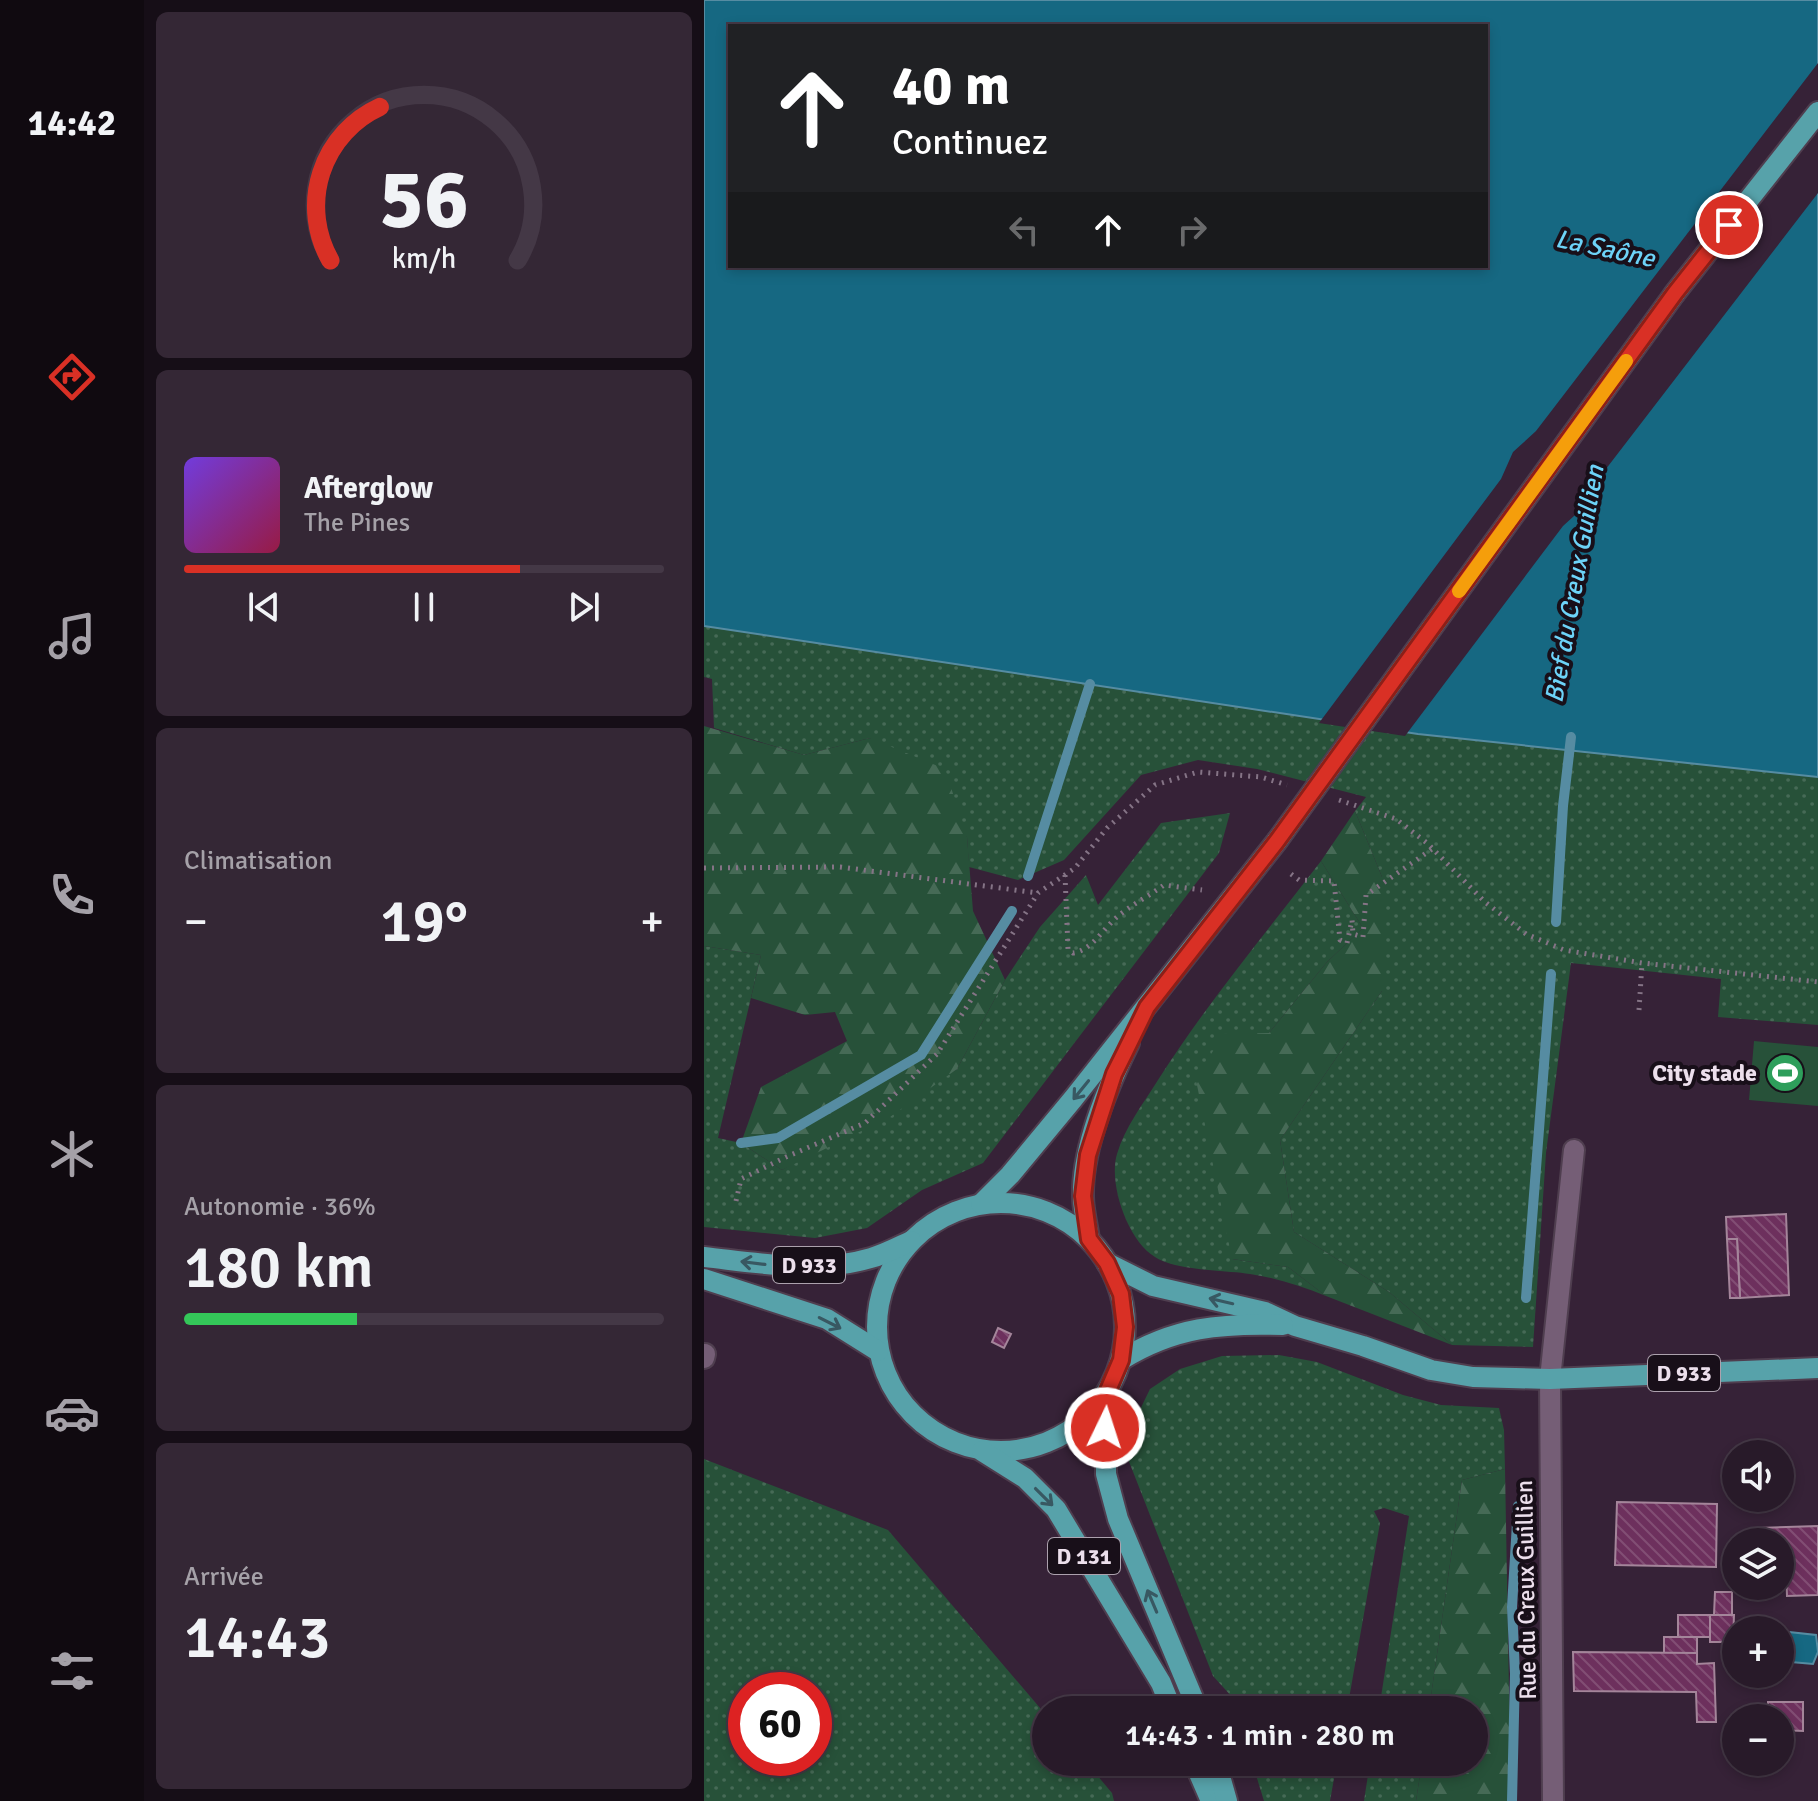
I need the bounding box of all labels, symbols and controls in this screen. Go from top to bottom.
text: 40 m [892,51,1010,120]
icon: ahead [760,56,864,160]
text: 14:42 [28,101,116,146]
text: Continuez [892,120,1048,165]
text: 56 [379,148,469,250]
pin [1695,191,1763,259]
icon: arrive [1707,203,1751,247]
icon: left [1002,208,1046,252]
icon: ahead [1086,208,1130,252]
icon: right [1170,208,1214,252]
water label: La Saône [1553,223,1659,276]
text: km/h [392,241,456,276]
icon: directions [44,349,100,405]
water label: Bief du Creux Guillien [1538,462,1612,705]
text: Afterglow [304,470,433,507]
text: The Pines [304,507,410,539]
icon: previous [242,585,286,629]
icon: pause [402,585,446,629]
icon: next [562,585,606,629]
icon: music [44,608,100,664]
text: Climatisation [184,845,333,877]
icon: phone [44,867,100,923]
text: 19° [380,885,468,959]
text: − [184,895,208,949]
text: + [640,895,664,949]
sports icon: City stade [1764,1052,1806,1094]
place label: City stade [1652,1058,1757,1088]
one-way arrow [1072,1079,1090,1100]
icon: climate [44,1126,100,1182]
text: Autonomie · 36% [184,1191,376,1223]
text: 180 km [184,1231,373,1305]
road number: D 933 [773,1247,845,1283]
one-way arrow [740,1255,767,1270]
one-way arrow [1209,1293,1235,1308]
one-way arrow [818,1316,842,1331]
road number: D 933 [1648,1355,1720,1391]
icon: car [44,1385,100,1441]
position arrow [1063,1386,1147,1470]
map controls [1722,1440,1794,1776]
button: sound [1722,1440,1794,1512]
street label: Rue du Creux Guillien [1509,1480,1543,1700]
one-way arrow [1034,1487,1053,1506]
button: layers [1722,1528,1794,1600]
road number: D 131 [1048,1538,1120,1574]
text: Arrivée [184,1561,264,1593]
one-way arrow [1143,1590,1158,1614]
text: 14:43 [184,1601,331,1675]
button: + [1722,1616,1794,1688]
icon: filters [44,1643,100,1699]
speed limit sign: 60 [728,1672,832,1776]
button: − [1722,1704,1794,1776]
text: 14:43 · 1 min · 280 m [1125,1717,1395,1754]

